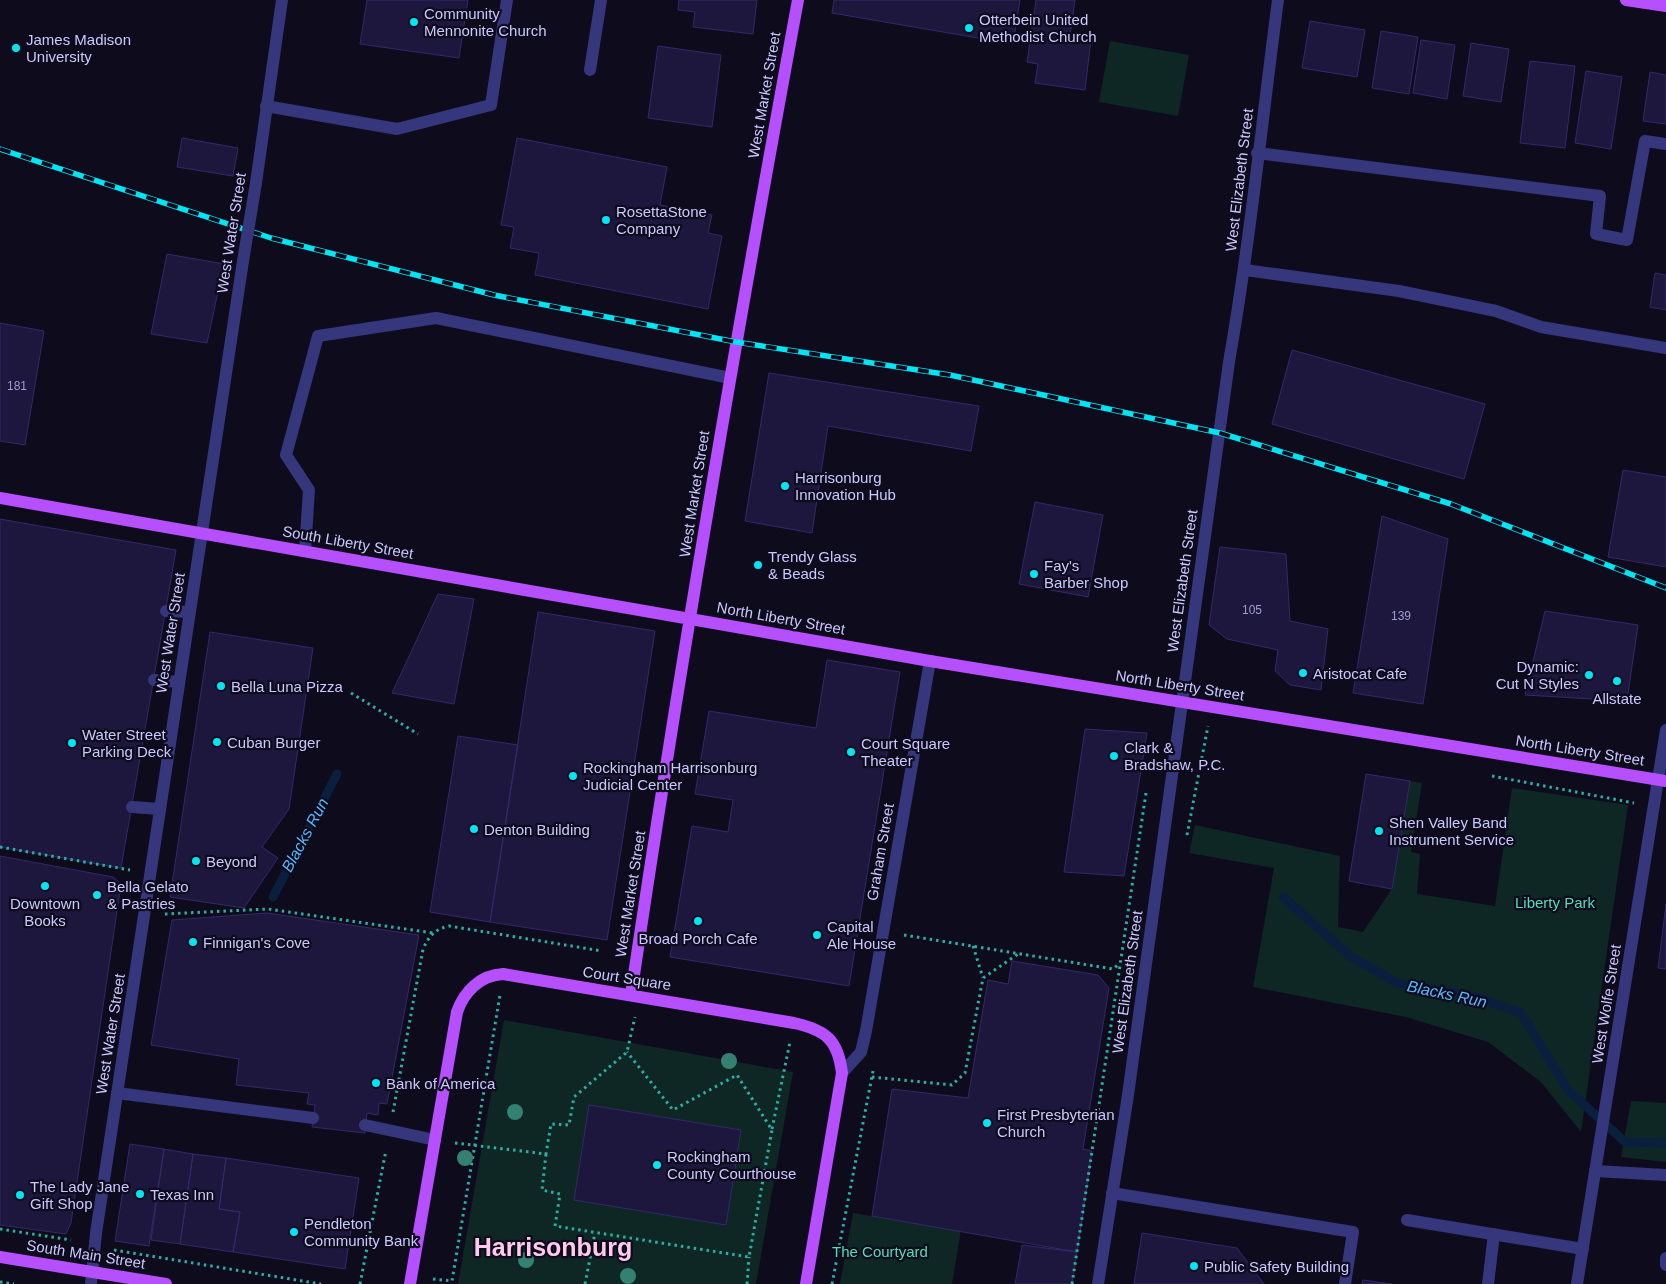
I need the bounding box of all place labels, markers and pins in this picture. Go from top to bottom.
place label: Community Mennonite Church [424,5,547,39]
place label: Otterbein United Methodist Church [979,11,1097,45]
marker: Community Mennonite Church [408,16,420,28]
marker: Otterbein United Methodist Church [963,22,975,34]
place label: James Madison University [26,31,131,65]
marker: James Madison University [10,42,22,54]
place label: RosettaStone Company [616,203,707,237]
marker: RosettaStone Company [600,214,612,226]
place label: Harrisonburg Innovation Hub [795,469,896,503]
marker: Harrisonburg Innovation Hub [779,480,791,492]
place label: Trendy Glass & Beads [768,548,857,582]
place label: Fay's Barber Shop [1044,557,1128,591]
marker: Trendy Glass & Beads [752,559,764,571]
marker: Fay's Barber Shop [1028,568,1040,580]
place label: Dynamic: Cut N Styles [1496,658,1579,692]
place label: Aristocat Cafe [1313,665,1407,682]
marker: Aristocat Cafe [1297,667,1309,679]
marker: Dynamic: Cut N Styles [1583,669,1595,681]
marker: Allstate [1611,675,1623,687]
place label: Bella Luna Pizza [231,678,343,695]
marker: Bella Luna Pizza [215,680,227,692]
place label: Allstate [1592,690,1642,707]
place label: Water Street Parking Deck [82,726,172,760]
place label: Cuban Burger [227,734,320,751]
place label: Court Square Theater [861,735,950,769]
marker: Cuban Burger [211,736,223,748]
marker: Water Street Parking Deck [66,737,78,749]
place label: Clark & Bradshaw, P.C. [1124,739,1225,773]
marker: Court Square Theater [845,746,857,758]
marker: Clark & Bradshaw, P.C. [1108,750,1120,762]
place label: Rockingham Harrisonburg Judicial Center [583,759,757,793]
marker: Rockingham Harrisonburg Judicial Center [567,770,579,782]
place label: Shen Valley Band Instrument Service [1389,814,1514,848]
place label: Denton Building [484,821,590,838]
marker: Denton Building [468,823,480,835]
marker: Shen Valley Band Instrument Service [1373,825,1385,837]
place label: Beyond [206,853,257,870]
marker: Beyond [190,855,202,867]
place label: Bella Gelato & Pastries [107,878,189,912]
marker: Downtown Books [39,880,51,892]
marker: Bella Gelato & Pastries [91,889,103,901]
place label: Downtown Books [10,895,80,929]
marker: Broad Porch Cafe [692,915,704,927]
place label: Capital Ale House [827,918,896,952]
marker: Capital Ale House [811,929,823,941]
place label: Broad Porch Cafe [638,930,758,947]
place label: Finnigan's Cove [203,934,310,951]
marker: Finnigan's Cove [187,936,199,948]
place label: Bank of America [386,1075,496,1092]
marker: Bank of America [370,1077,382,1089]
place label: First Presbyterian Church [997,1106,1115,1140]
marker: First Presbyterian Church [981,1117,993,1129]
place label: Rockingham County Courthouse [667,1148,796,1182]
marker: Rockingham County Courthouse [651,1159,663,1171]
place label: The Lady Jane Gift Shop [30,1178,129,1212]
place label: Texas Inn [150,1186,214,1203]
marker: Texas Inn [134,1188,146,1200]
marker: The Lady Jane Gift Shop [14,1189,26,1201]
place label: Pendleton Community Bank [304,1215,419,1249]
marker: Pendleton Community Bank [288,1226,300,1238]
place label: Public Safety Building [1204,1258,1349,1275]
marker: Public Safety Building [1188,1260,1200,1272]

